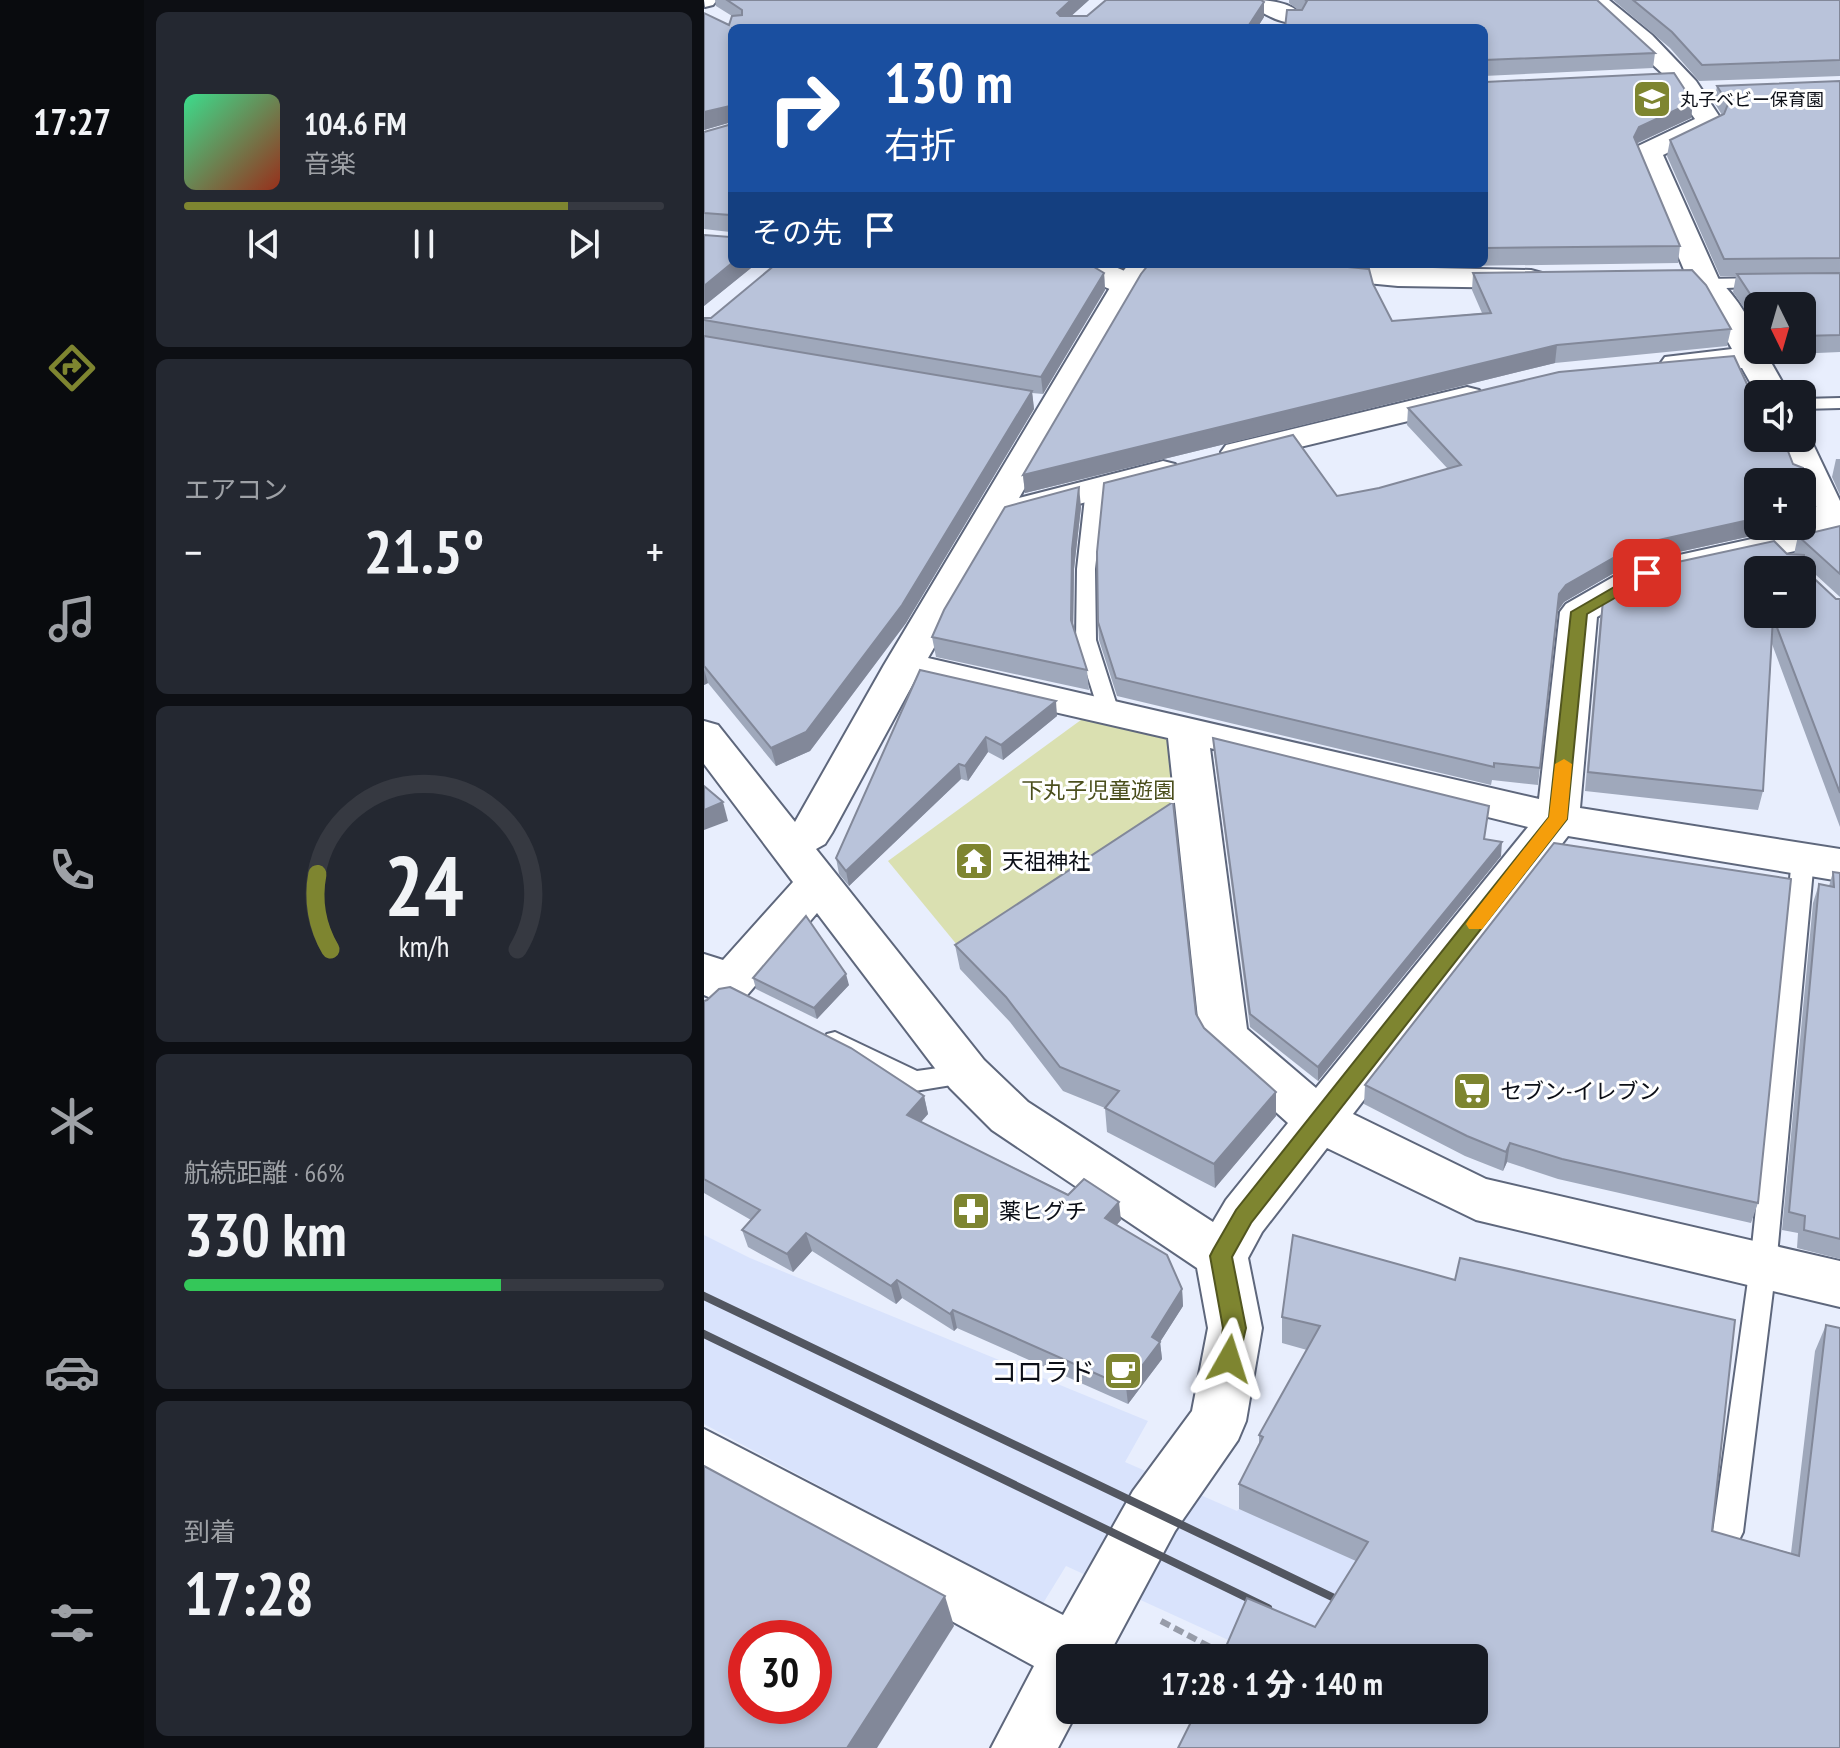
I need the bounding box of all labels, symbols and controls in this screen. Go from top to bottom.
text: 130 m [884,46,1013,118]
icon: right [752,56,856,160]
school or university icon: 丸子ベビー保育園 [1631,78,1673,120]
place label: 丸子ベビー保育園 [1680,88,1824,111]
text: 17:27 [33,98,111,145]
text: 104.6 FM [304,104,406,143]
text: 右折 [884,121,956,168]
text: 音楽 [304,147,356,180]
icon: arrive [858,208,902,252]
text: その先 [752,212,842,251]
icon: previous [242,222,286,266]
icon: pause [402,222,446,266]
icon: next [562,222,606,266]
north arrow [1744,292,1816,364]
map controls [1744,292,1816,628]
icon: directions [44,340,100,396]
button: sound [1744,380,1816,452]
button: + [1744,468,1816,540]
text: エアコン [184,473,288,506]
text: 21.5° [364,512,484,590]
text: − [184,523,202,580]
text: + [646,523,664,580]
pin [1613,539,1681,607]
icon: arrive [1625,551,1669,595]
button: − [1744,556,1816,628]
icon: music [44,591,100,647]
park label: 下丸子児童遊園 [1021,776,1175,804]
text: 24 [384,831,464,939]
temple icon: 天祖神社 [953,840,995,882]
icon: phone [44,842,100,898]
place label: 天祖神社 [1002,847,1090,875]
text: km/h [399,928,449,965]
supermarket icon: セブン-イレブン [1451,1070,1493,1112]
place label: セブン-イレブン [1500,1077,1660,1105]
icon: climate [44,1093,100,1149]
text: 航続距離 · 66% [184,1156,345,1189]
pharmacy icon: 薬ヒグチ [950,1190,992,1232]
text: 330 km [184,1195,347,1273]
place label: 薬ヒグチ [999,1197,1087,1225]
position arrow [1187,1317,1271,1401]
icon: car [44,1344,100,1400]
cafe icon: コロラド [1102,1350,1144,1392]
place label: コロラド [991,1355,1095,1388]
text: 到着 [184,1515,236,1548]
text: 17:28 [184,1554,314,1632]
icon: filters [44,1595,100,1651]
speed limit sign: 30 [728,1620,832,1724]
text: 17:28 · 1 分 · 140 m [1161,1664,1383,1703]

